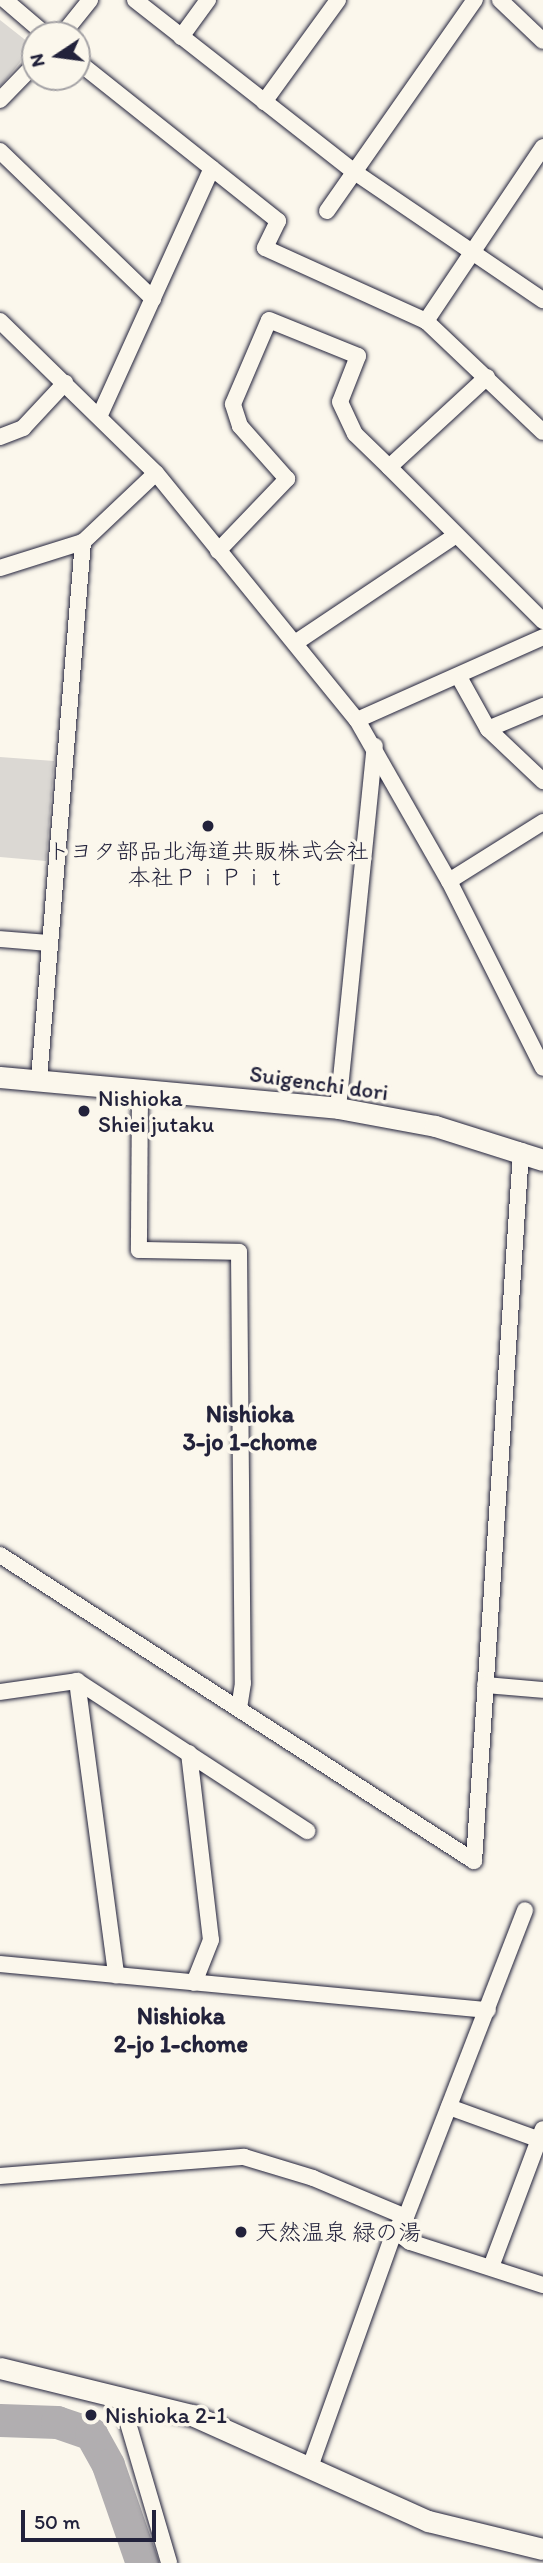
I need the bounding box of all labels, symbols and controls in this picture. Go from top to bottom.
north arrow [21,21,91,91]
text: N [24,52,50,69]
marker: トヨタ部品北海道共販株式会社 本社ＰｉＰｉｔ [200,818,216,834]
place label: トヨタ部品北海道共販株式会社 本社ＰｉＰｉｔ [47,837,369,891]
street label: Suigenchi dori [248,1060,390,1106]
place label: Nishioka Shiei jutaku [98,1084,214,1138]
marker: Nishioka Shiei jutaku [76,1103,92,1119]
district label: Nishioka 3-jo 1-chome [183,1400,317,1456]
district label: Nishioka 2-jo 1-chome [114,2002,248,2058]
place label: 天然温泉 緑の湯 [255,2218,421,2246]
marker: 天然温泉 緑の湯 [233,2224,249,2240]
place label: Nishioka 2-1 [105,2401,227,2429]
marker: Nishioka 2-1 [83,2407,99,2423]
scale bar [24,2496,159,2540]
text: 50 m [34,2509,80,2534]

